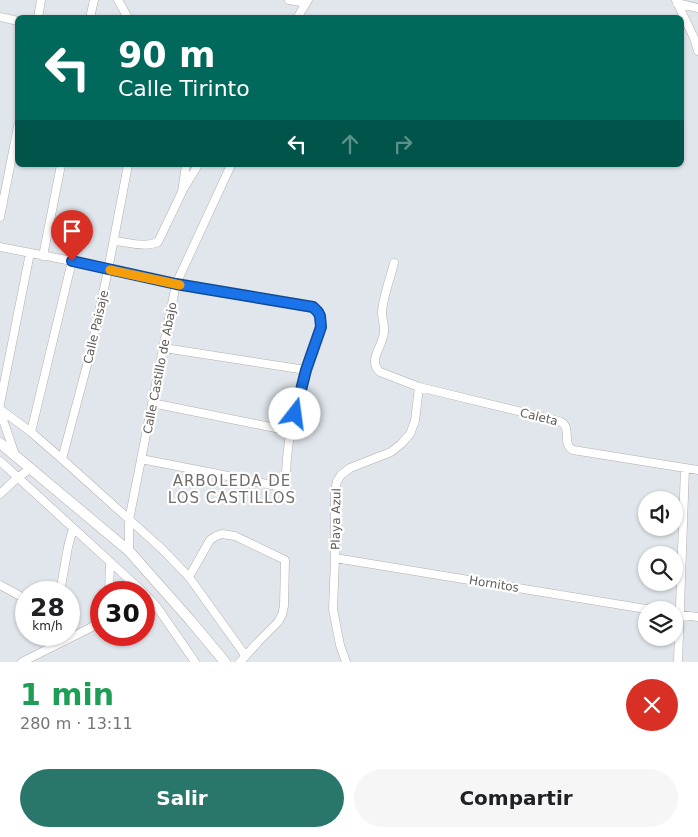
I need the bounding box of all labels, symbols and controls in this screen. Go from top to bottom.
icon: left [35,35,100,100]
text: 90 m [118,35,215,75]
text: Calle Tirinto [118,76,250,101]
icon: left [283,130,311,158]
icon: ahead [336,130,364,158]
icon: right [389,130,417,158]
pin [51,210,93,261]
icon: arrive [58,217,86,245]
street label: Calle Paisaje [81,289,111,365]
street label: Calle Castillo de Abajo [140,301,180,435]
position arrow [268,387,320,439]
street label: Caleta [519,406,559,428]
district label: ARBOLEDA DE LOS CASTILLOS [168,472,296,507]
street label: Playa Azul [328,488,344,550]
map controls [638,491,683,646]
button: sound [638,491,683,536]
button: search [638,546,683,591]
street label: Hornitos [468,573,520,595]
speed limit sign: 30 [90,581,155,646]
text: 28 [30,593,65,622]
button: layers [638,601,683,646]
text: km/h [32,619,63,633]
text: 1 min [20,677,114,712]
button: close [626,679,678,731]
text: 280 m · 13:11 [20,714,133,733]
button: Salir [20,769,344,827]
button: Compartir [354,769,678,827]

